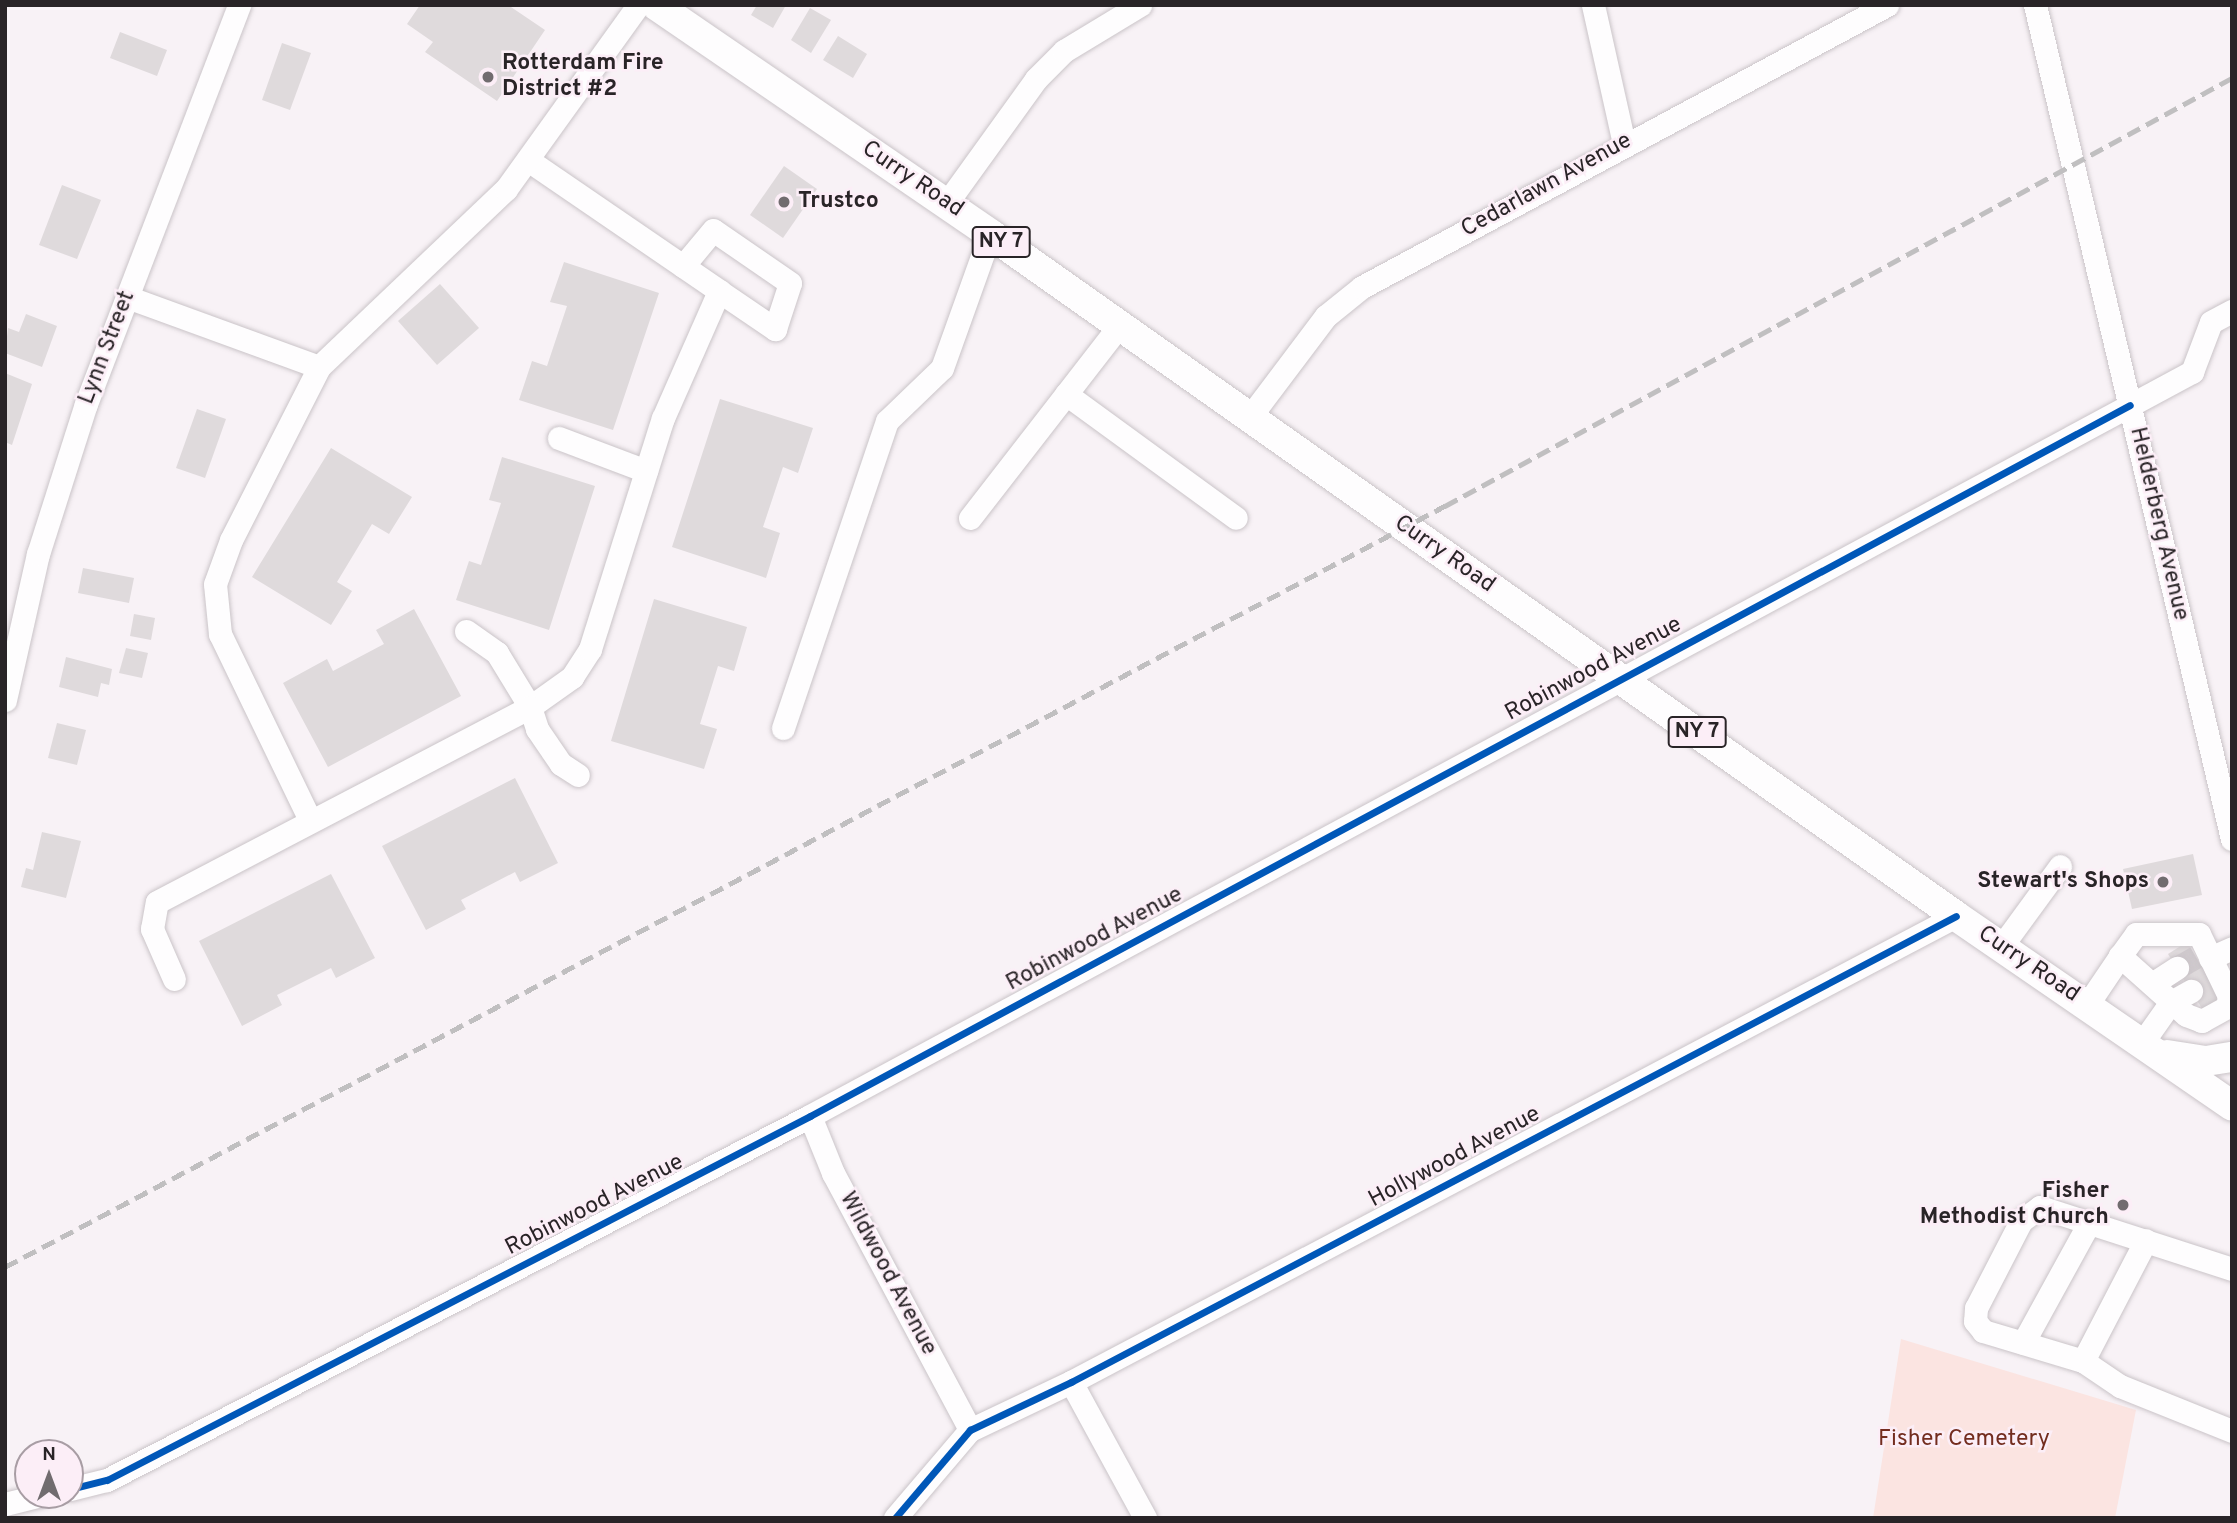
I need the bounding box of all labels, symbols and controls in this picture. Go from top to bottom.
place label: Rotterdam Fire District #2 [502,50,664,104]
marker: Rotterdam Fire District #2 [480,69,496,85]
street label: Cedarlawn Avenue [1457,128,1637,244]
street label: Curry Road [856,136,968,224]
place label: Trustco [798,188,879,216]
marker: Trustco [776,194,792,210]
road number: NY 7 [971,224,1031,260]
street label: Lynn Street [74,287,142,409]
street label: Helderberg Avenue [2122,424,2194,624]
street label: Curry Road [1388,510,1500,600]
street label: Robinwood Avenue [1501,612,1687,728]
road number: NY 7 [1667,714,1727,750]
place label: Stewart's Shops [1977,868,2149,896]
marker: Stewart's Shops [2155,874,2171,890]
street label: Robinwood Avenue [1002,882,1188,998]
street label: Curry Road [1972,921,2084,1009]
street label: Hollywood Avenue [1364,1101,1546,1215]
street label: Robinwood Avenue [501,1149,689,1263]
place label: Fisher Methodist Church [1920,1178,2109,1232]
street label: Wildwood Avenue [832,1187,942,1361]
marker: Fisher Methodist Church [2115,1197,2131,1213]
park label: Fisher Cemetery [1878,1426,2050,1454]
north arrow [14,1439,84,1509]
text: N [42,1443,56,1467]

